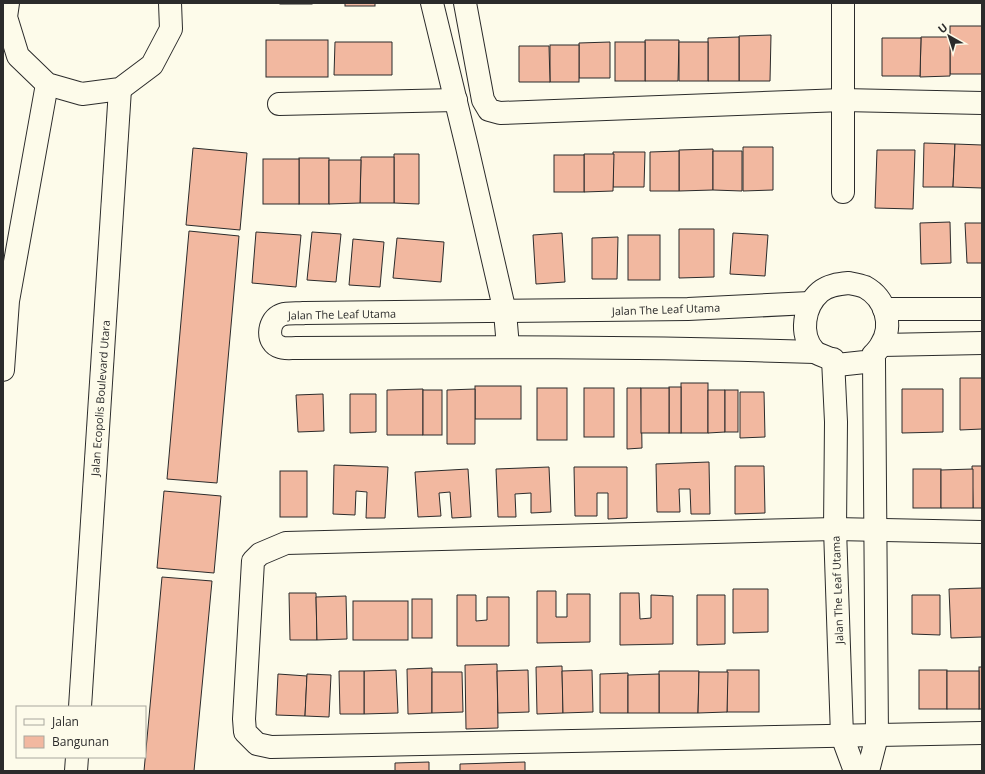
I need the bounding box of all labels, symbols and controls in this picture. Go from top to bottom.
north arrow [929,16,969,56]
text: U [934,19,950,36]
street label: Jalan The Leaf Utama [611,300,720,318]
street label: Jalan The Leaf Utama [287,306,396,322]
street label: Jalan Ecopolis Boulevard Utara [87,319,113,478]
street label: Jalan The Leaf Utama [828,536,846,645]
legend [16,706,146,758]
text: Jalan [51,713,79,730]
text: Bangunan [52,733,109,750]

